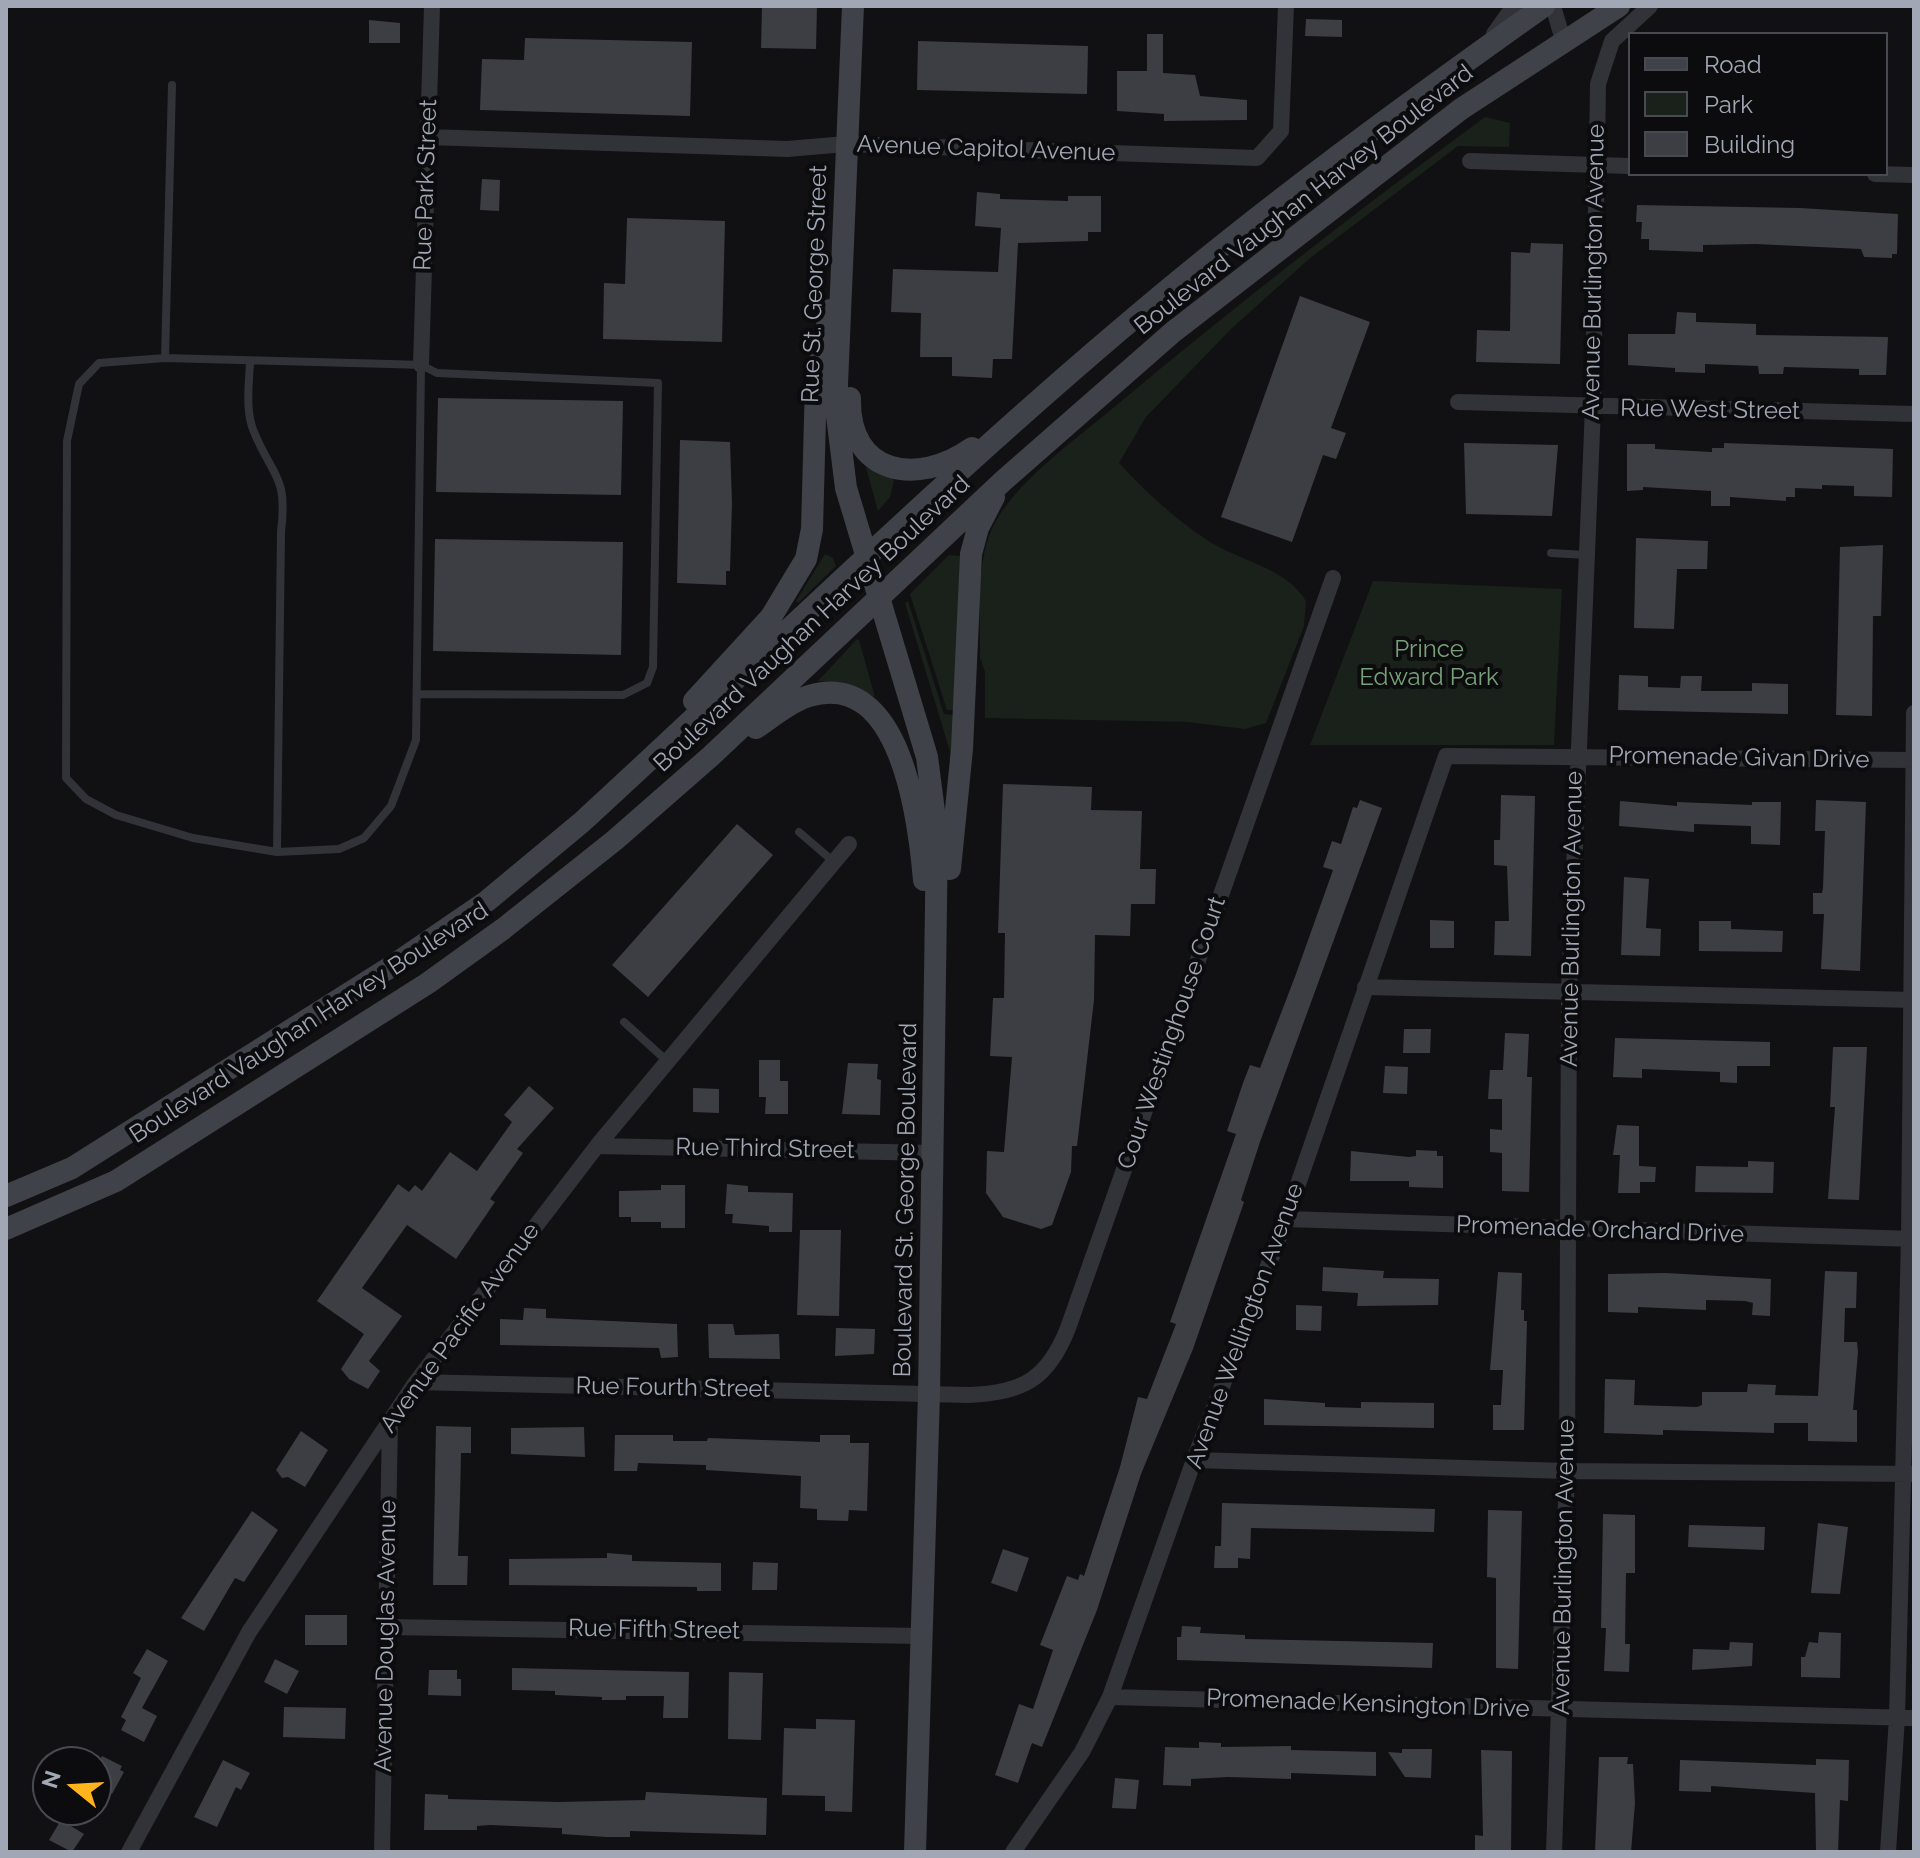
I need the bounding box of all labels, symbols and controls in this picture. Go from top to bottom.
legend [1628,32,1888,176]
text: Road [1704,50,1762,79]
street label: Boulevard Vaughan Harvey Boulevard [1129,59,1479,341]
text: Park [1704,90,1753,119]
street label: Rue Park Street [409,99,443,271]
street label: Avenue Burlington Avenue [1577,124,1611,420]
street label: Avenue Capitol Avenue [856,130,1116,168]
text: Building [1704,130,1795,159]
street label: Rue St. George Street [796,164,834,404]
street label: Rue West Street [1620,394,1800,426]
street label: Boulevard Vaughan Harvey Boulevard [648,470,976,778]
park label: Prince Edward Park [1359,636,1499,692]
street label: Promenade Givan Drive [1608,741,1870,775]
street label: Avenue Burlington Avenue [1555,771,1589,1067]
street label: Cour Westinghouse Court [1112,893,1232,1173]
street label: Boulevard Vaughan Harvey Boulevard [124,896,494,1150]
street label: Boulevard St. George Boulevard [889,1022,923,1378]
street label: Rue Third Street [675,1133,855,1165]
street label: Avenue Wellington Avenue [1180,1179,1310,1473]
street label: Promenade Orchard Drive [1455,1211,1745,1249]
street label: Avenue Pacific Avenue [374,1218,546,1438]
street label: Rue Fourth Street [575,1372,771,1404]
street label: Avenue Burlington Avenue [1547,1419,1581,1715]
street label: Avenue Douglas Avenue [369,1500,403,1772]
street label: Rue Fifth Street [568,1614,740,1646]
street label: Promenade Kensington Drive [1206,1684,1530,1724]
north arrow [32,1746,112,1826]
text: N [36,1767,66,1791]

